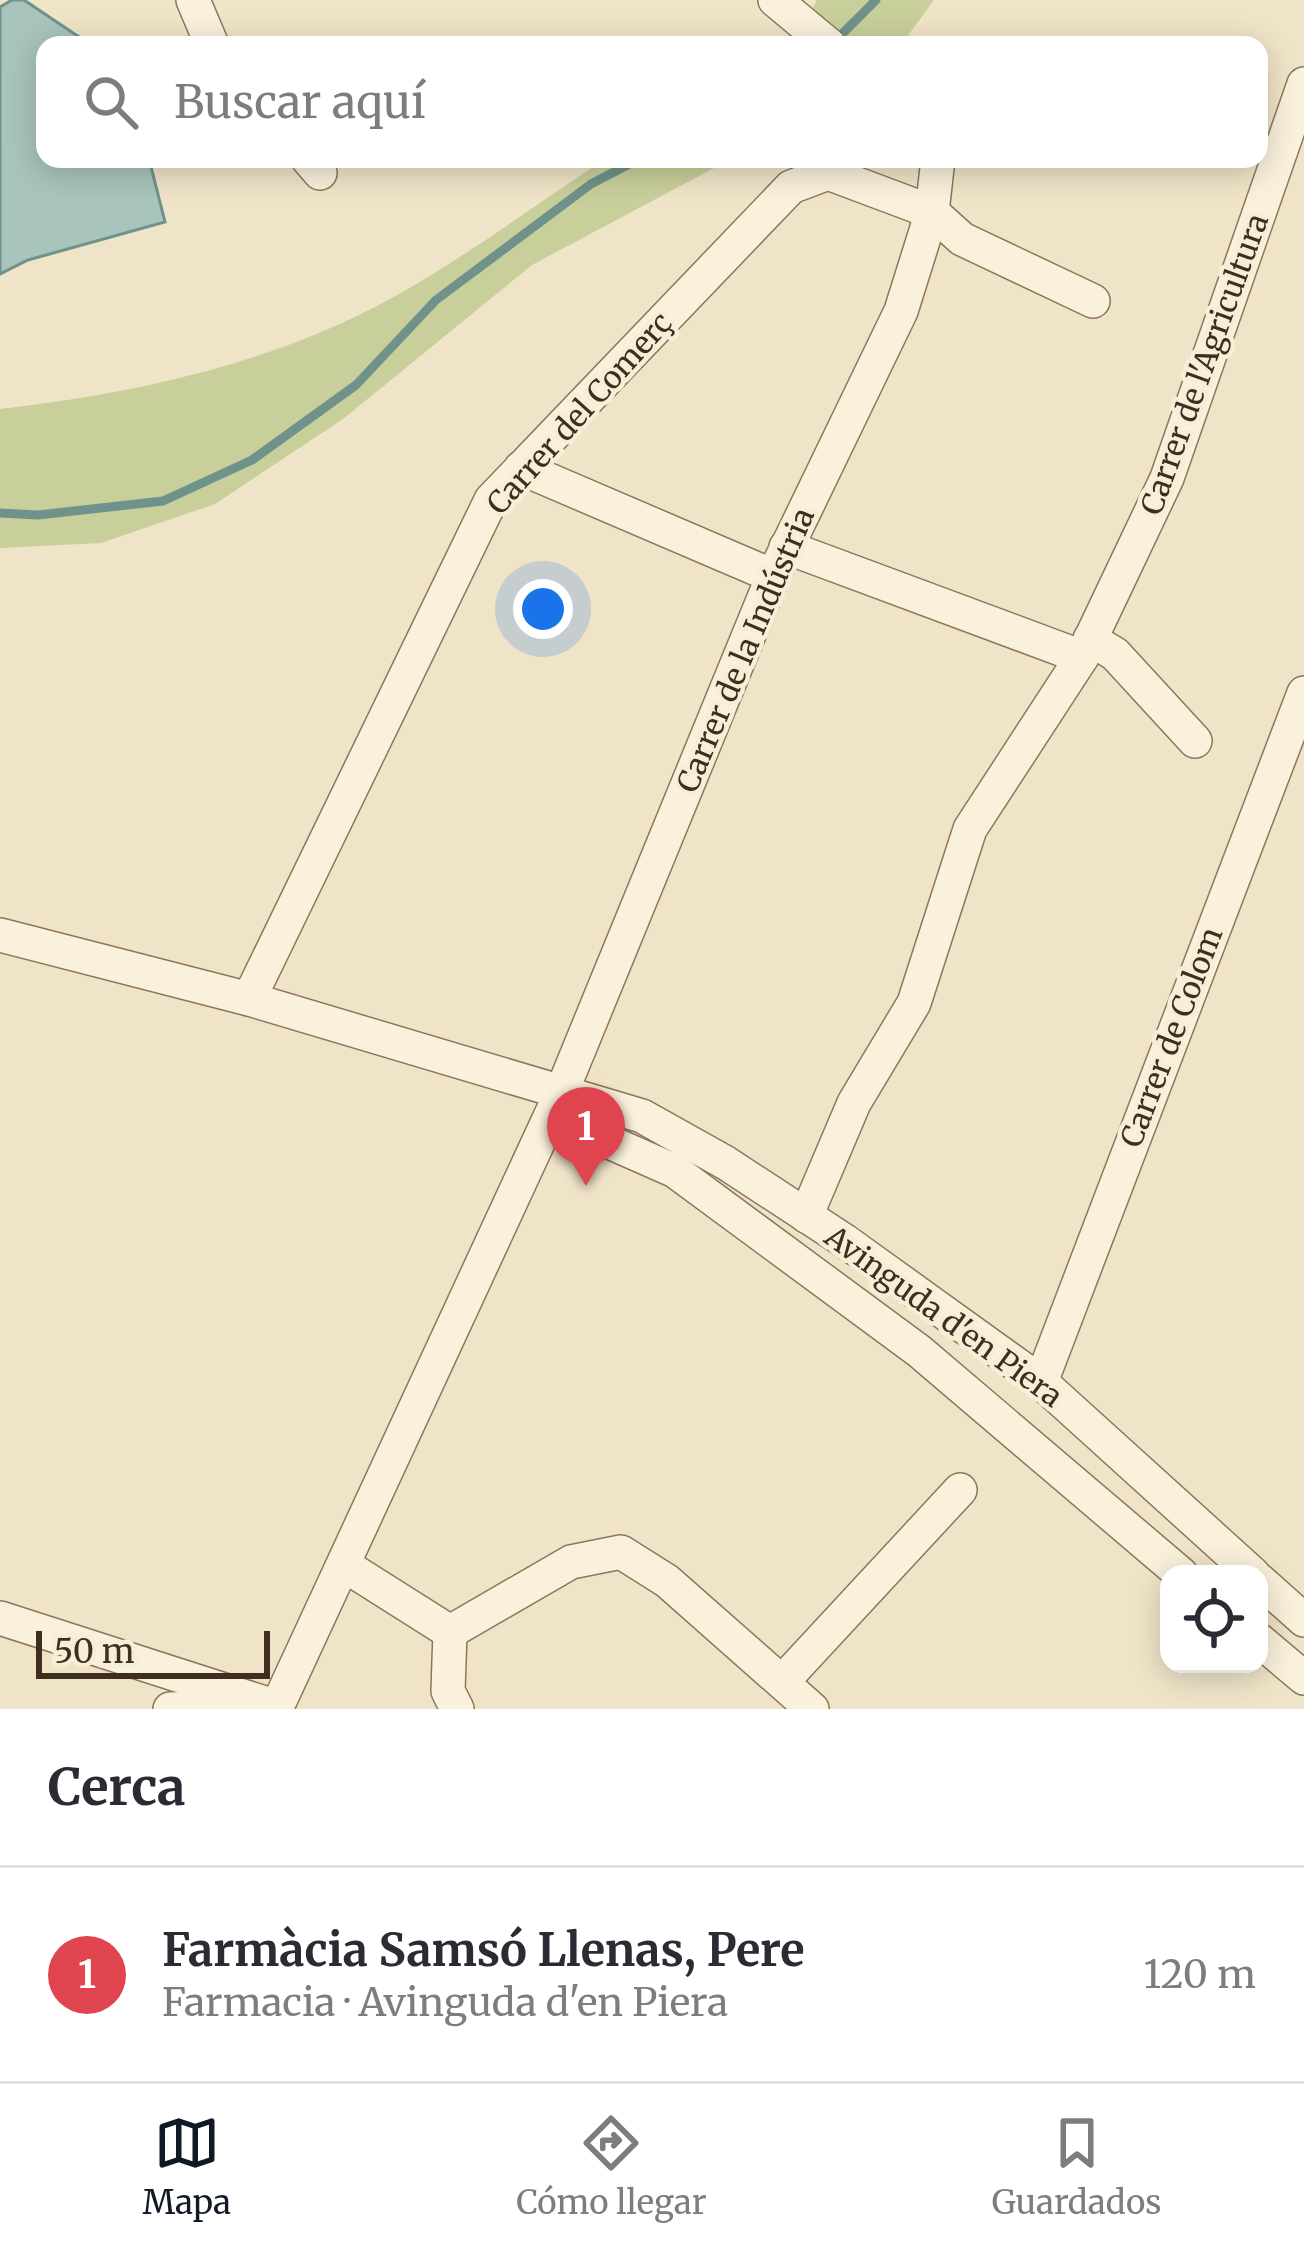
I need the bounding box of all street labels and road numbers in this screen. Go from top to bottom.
street label: Carrer de l'Agricultura [1132,208,1276,520]
street label: Carrer del Comerç [478,304,680,522]
street label: Carrer de la Indústria [668,502,822,798]
street label: Carrer de Colom [1112,921,1230,1152]
street label: Avinguda d'en Piera [817,1216,1070,1415]

